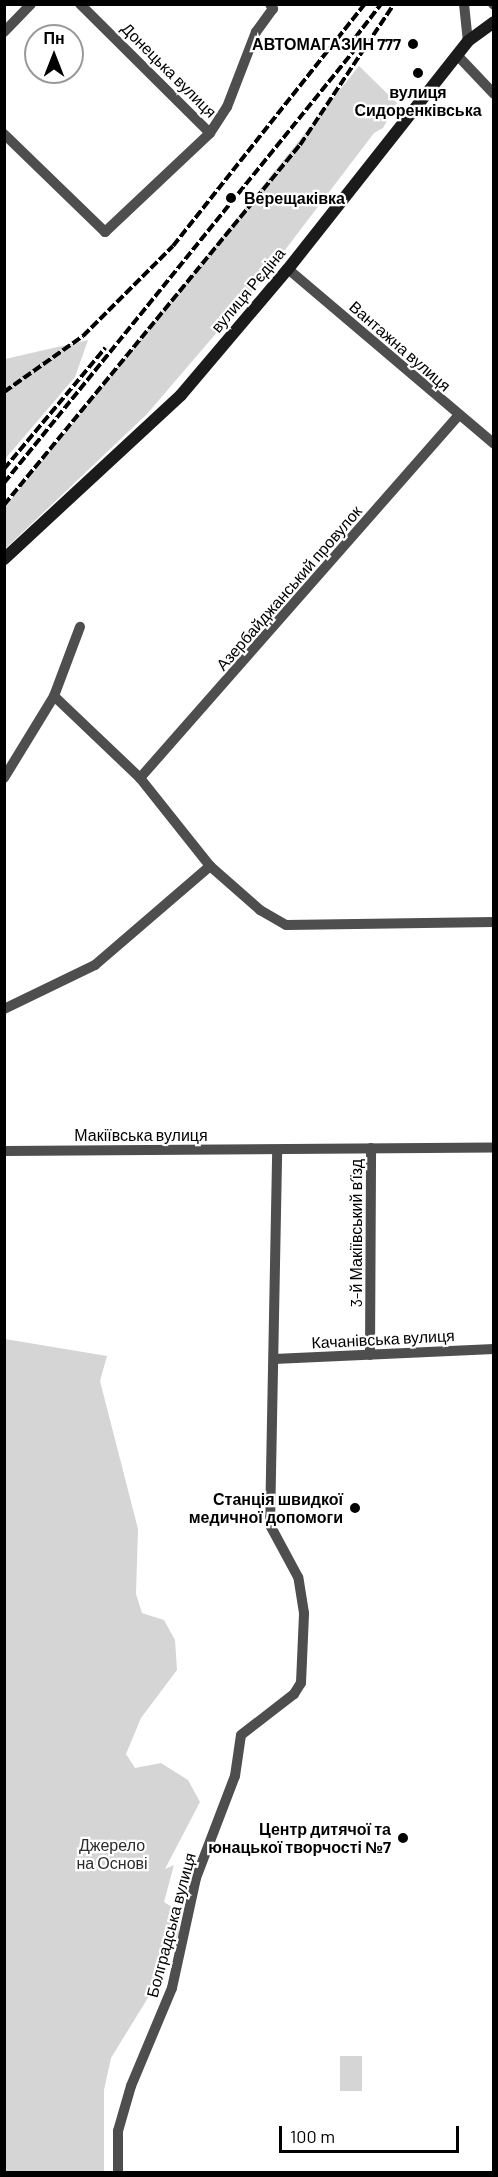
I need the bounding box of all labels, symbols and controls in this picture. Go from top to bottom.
street label: Донецька вулиця [117,18,221,122]
north arrow [24,24,84,84]
text: Пн [43,28,65,47]
place label: АВТОМАГАЗИН 777 [252,34,401,54]
marker: АВТОМАГАЗИН 777 [406,37,420,51]
marker: вулиця Сидоренківська [411,66,425,80]
place label: вулиця Сидоренківська [354,82,482,120]
place label: Верещаківка [244,188,345,208]
marker: Верещаківка [222,189,240,207]
street label: вулиця Рєдіна [207,244,289,336]
street label: Вантажна вулиця [345,297,455,395]
street label: Азербайджанський провулок [212,502,366,674]
street label: Макіївська вулиця [74,1125,208,1145]
street label: 3-й Макіївський в’їзд [346,1159,366,1307]
street label: Качанівська вулиця [311,1326,455,1352]
place label: Станція швидкої медичної допомоги [189,1489,343,1527]
marker: Станція швидкої медичної допомоги [348,1501,362,1515]
place label: Центр дитячої та юнацької творчості №7 [208,1819,391,1857]
marker: Центр дитячої та юнацької творчості №7 [396,1831,410,1845]
park label: Джерело на Основі [76,1835,148,1873]
street label: Болградська вулиця [142,1851,200,1999]
scale bar [282,2114,462,2152]
text: 100 m [290,2125,335,2147]

